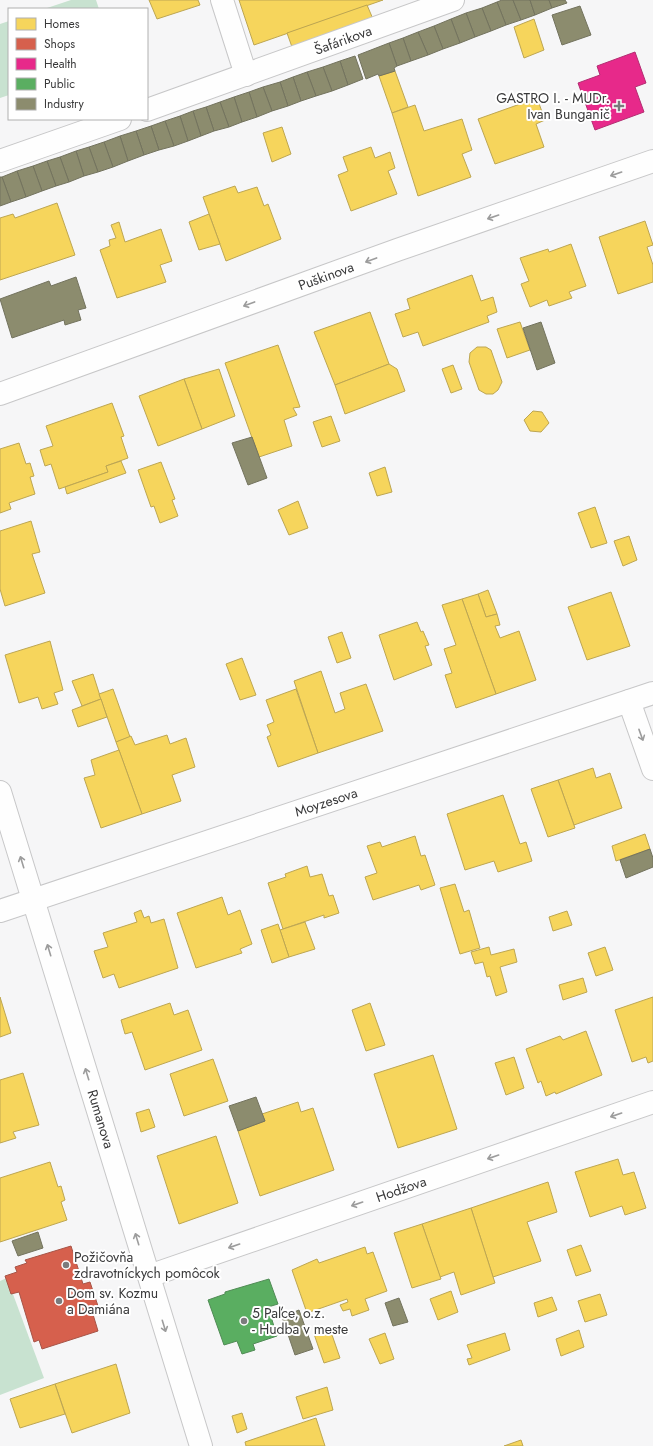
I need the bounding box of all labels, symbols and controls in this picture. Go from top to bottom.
legend [8,8,148,120]
text: Homes [44,15,80,33]
street label: Šafárikova [311,20,375,60]
text: Shops [44,35,75,53]
text: Health [44,55,76,73]
text: Public [44,75,75,93]
place label: GASTRO I. - MUDr. Ivan Bunganič [496,88,610,124]
text: Industry [44,95,85,113]
marker: GASTRO I. - MUDr. Ivan Bunganič [613,100,625,112]
one-way arrow [611,170,623,178]
one-way arrow [488,213,500,221]
one-way arrow [365,256,377,264]
street label: Puškinova [295,257,357,295]
one-way arrow [242,301,255,308]
one-way arrow [638,728,645,741]
street label: Moyzesova [292,782,360,822]
one-way arrow [18,856,25,869]
one-way arrow [45,943,52,956]
one-way arrow [83,1068,90,1081]
street label: Rumanova [83,1087,119,1151]
one-way arrow [611,1111,623,1119]
one-way arrow [487,1154,500,1161]
street label: Hodžova [373,1171,429,1207]
one-way arrow [351,1201,364,1208]
one-way arrow [133,1232,140,1245]
one-way arrow [229,1243,241,1251]
place label: Požičovňa zdravotníckych pomôcok [74,1247,221,1283]
marker: Požičovňa zdravotníckych pomôcok [61,1260,71,1270]
place label: Dom sv. Kozmu a Damiána [67,1283,158,1319]
marker: Dom sv. Kozmu a Damiána [54,1296,64,1306]
place label: 5 Paľce, o.z. - Hudba v meste [252,1303,348,1339]
marker: 5 Paľce, o.z. - Hudba v meste [239,1316,249,1326]
one-way arrow [161,1320,168,1333]

